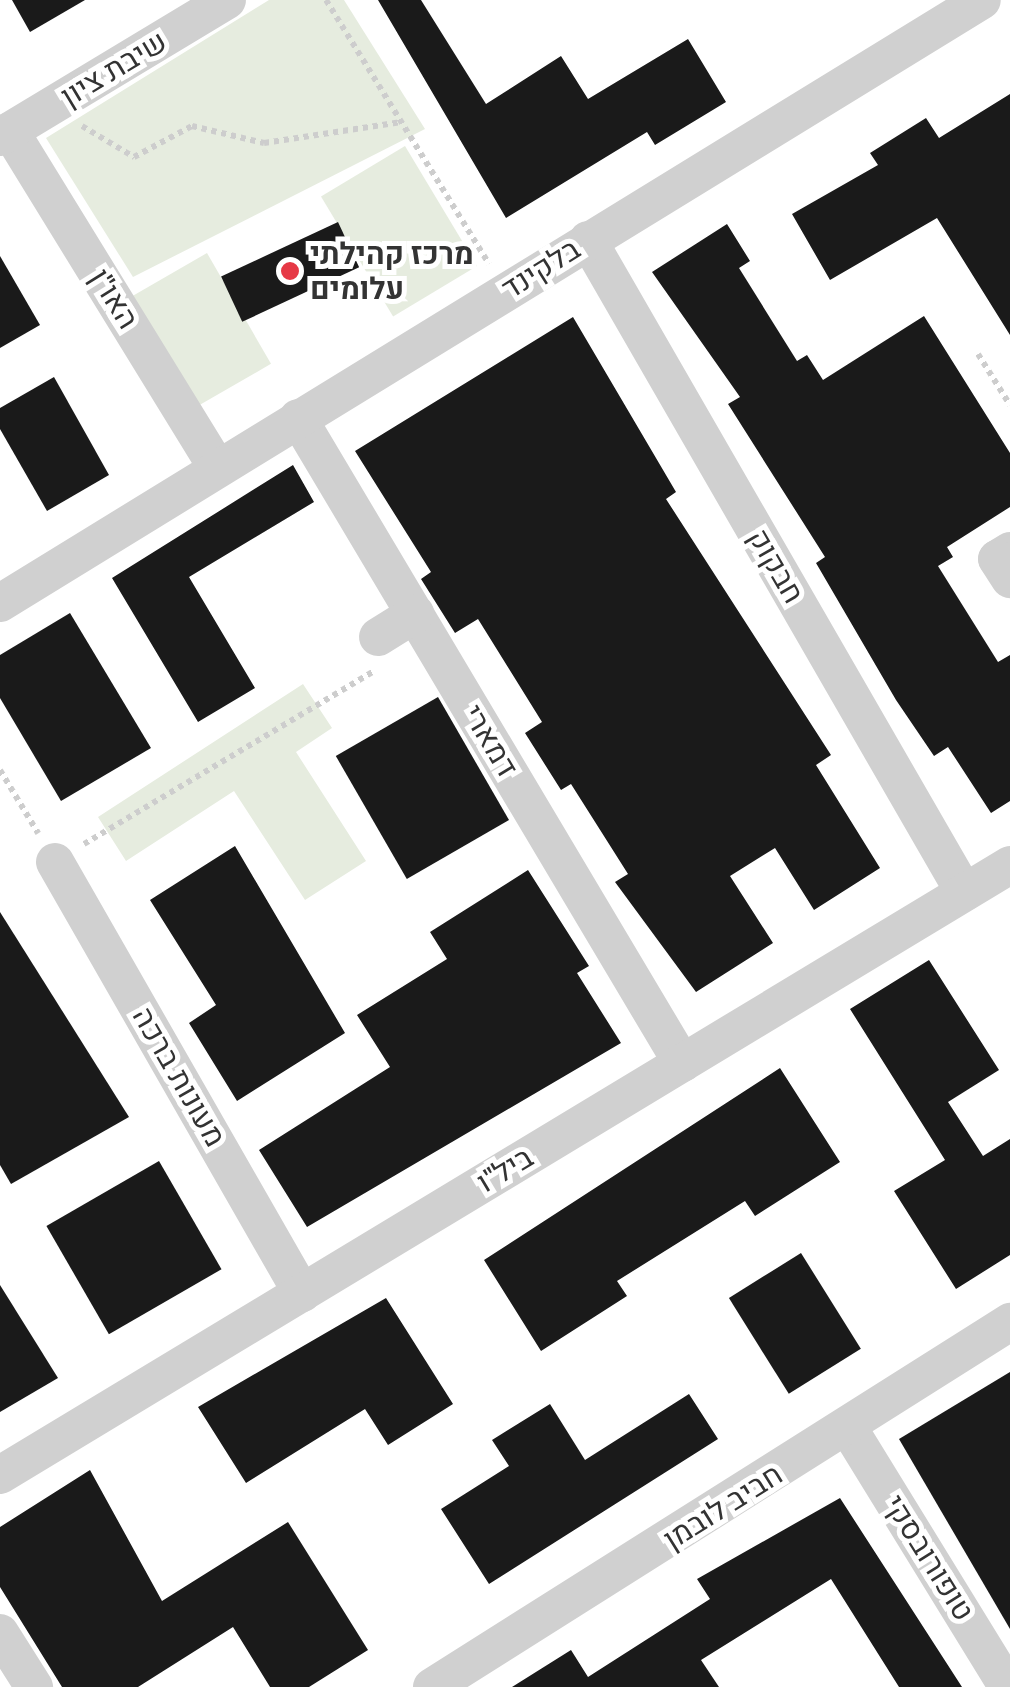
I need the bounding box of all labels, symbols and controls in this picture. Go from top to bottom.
street label: שיבת ציון [55,23,173,115]
street label: בלקינד [495,231,587,307]
place label: מרכז קהילתי עלומים [310,236,474,306]
marker: מרכז קהילתי עלומים [279,260,301,282]
street label: האו"ן [82,262,146,336]
street label: חבקוק [740,522,812,610]
street label: דמארי [455,698,525,784]
street label: מעונות ברכה [125,1001,233,1153]
street label: ביל"ו [471,1139,539,1201]
street label: חביב לובמן [657,1456,789,1558]
street label: טופורובסקי [876,1489,982,1627]

